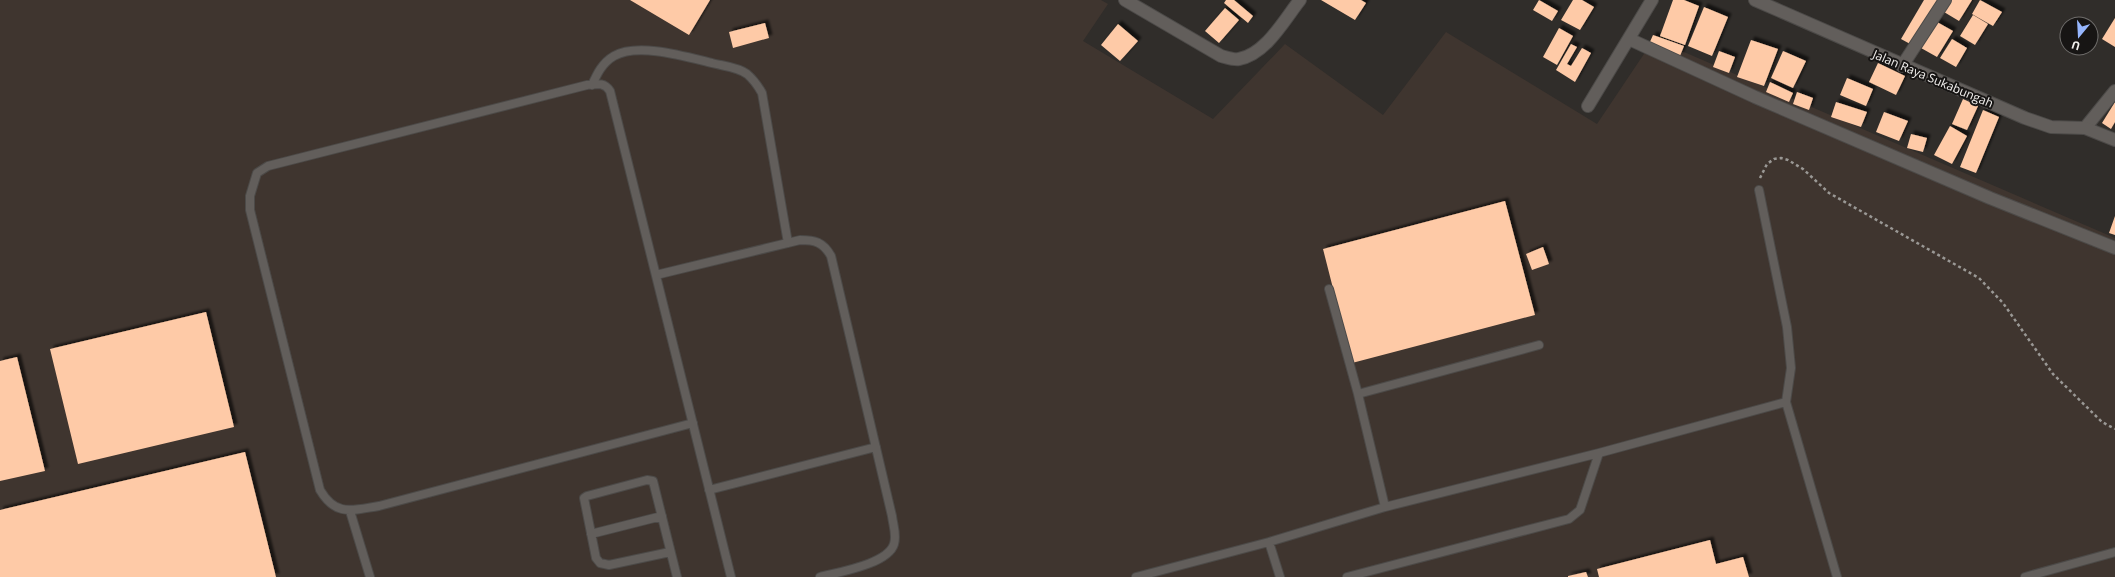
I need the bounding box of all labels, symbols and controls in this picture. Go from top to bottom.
north arrow [2059,16,2099,56]
text: U [2069,38,2082,54]
street label: Jalan Raya Sukabungah [1869,45,1996,112]

